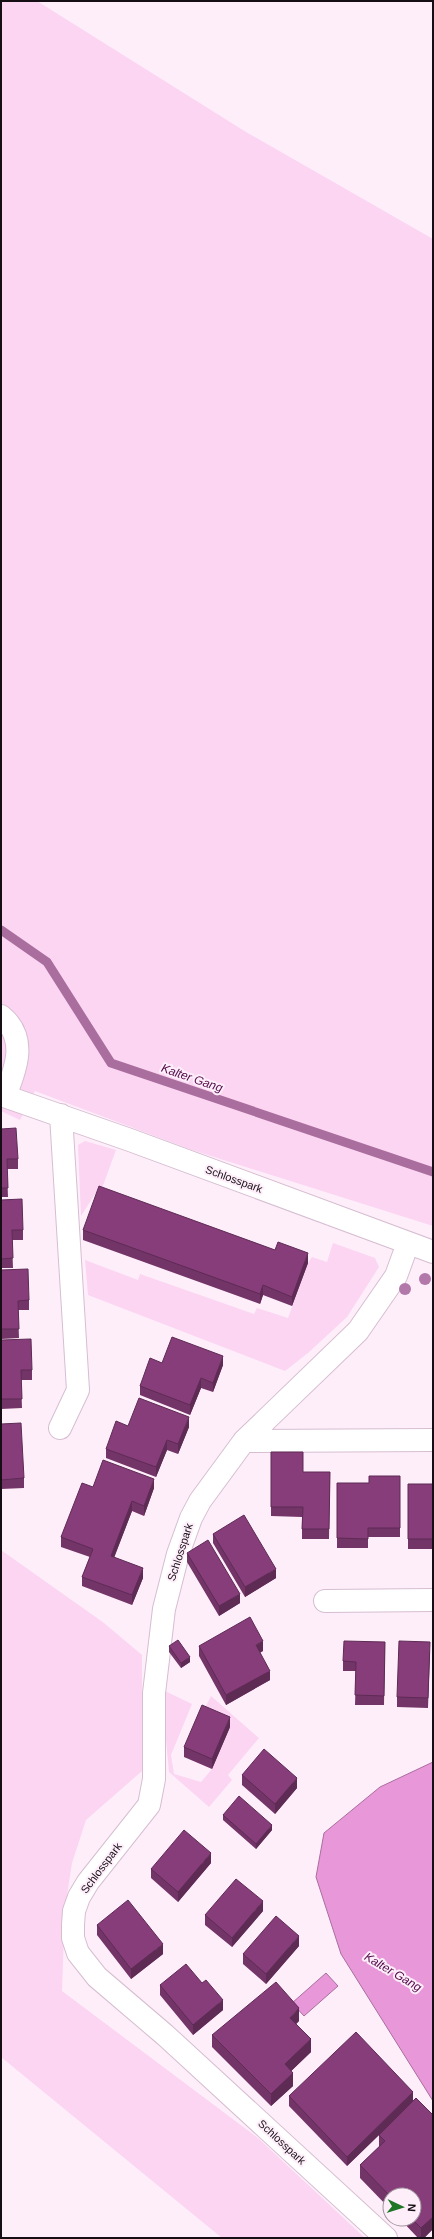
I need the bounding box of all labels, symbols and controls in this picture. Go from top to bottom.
water label: Kalter Gang [159,1061,225,1095]
street label: Schlosspark [204,1163,265,1195]
street label: Schlosspark [165,1521,195,1582]
street label: Schlosspark [78,1840,124,1896]
water label: Kalter Gang [362,1950,424,1995]
street label: Schlosspark [256,2117,308,2167]
north arrow [382,2187,422,2227]
text: N [406,2203,418,2212]

